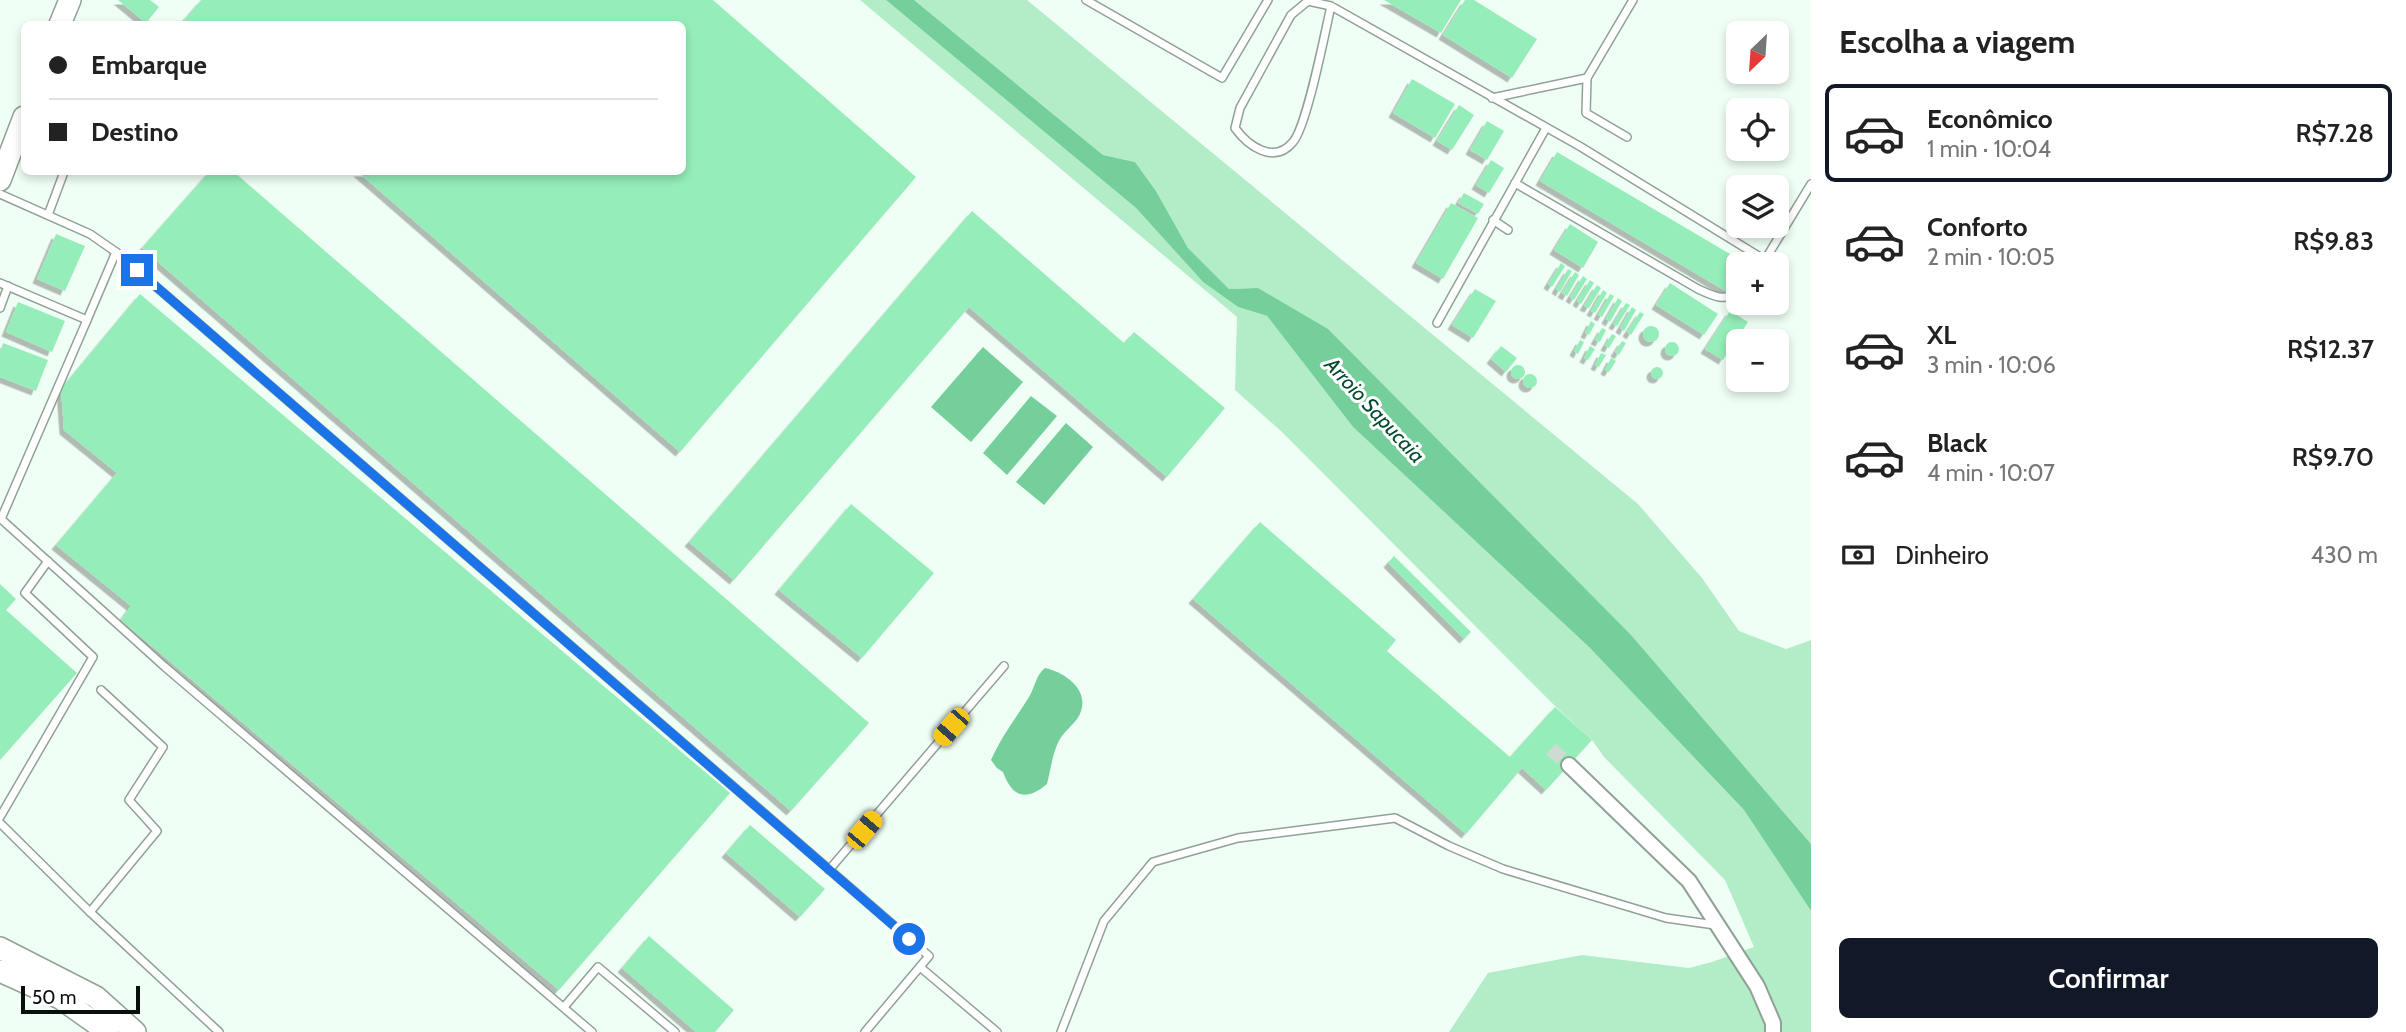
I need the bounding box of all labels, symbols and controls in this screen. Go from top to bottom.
north arrow [1726,21,1788,84]
map controls [1726,21,1789,392]
text: Escolha a viagem [1839,22,2075,61]
text: Embarque [91,49,207,81]
button: locate [1726,98,1789,161]
icon: car [1843,102,1906,165]
text: Econômico [1927,103,2053,135]
text: Destino [91,116,178,148]
text: R$7.28 [2296,117,2374,149]
text: 1 min · 10:04 [1927,135,2051,163]
button: layers [1726,175,1789,238]
icon: car [1843,210,1906,273]
text: Conforto [1927,211,2028,243]
text: R$9.83 [2293,225,2374,257]
text: 2 min · 10:05 [1927,243,2055,271]
button: + [1726,252,1789,315]
route end [121,254,153,286]
icon: car [1843,318,1906,381]
text: XL [1927,319,1956,351]
button: − [1726,329,1789,392]
text: R$12.37 [2287,333,2374,365]
water label: Arroio Sapucaia [1319,351,1430,468]
text: 3 min · 10:06 [1927,351,2056,379]
icon: car [1843,426,1906,489]
text: Black [1927,427,1987,459]
text: R$9.70 [2292,441,2374,473]
text: 4 min · 10:07 [1927,459,2055,487]
icon: cash [1839,536,1877,574]
text: Dinheiro [1895,539,1989,571]
text: 430 m [2311,541,2378,569]
car [930,704,973,750]
car [843,807,886,853]
route start [893,923,925,955]
button: Confirmar [1839,938,2378,1018]
scale bar [21,983,140,1015]
text: 50 m [32,986,76,1009]

